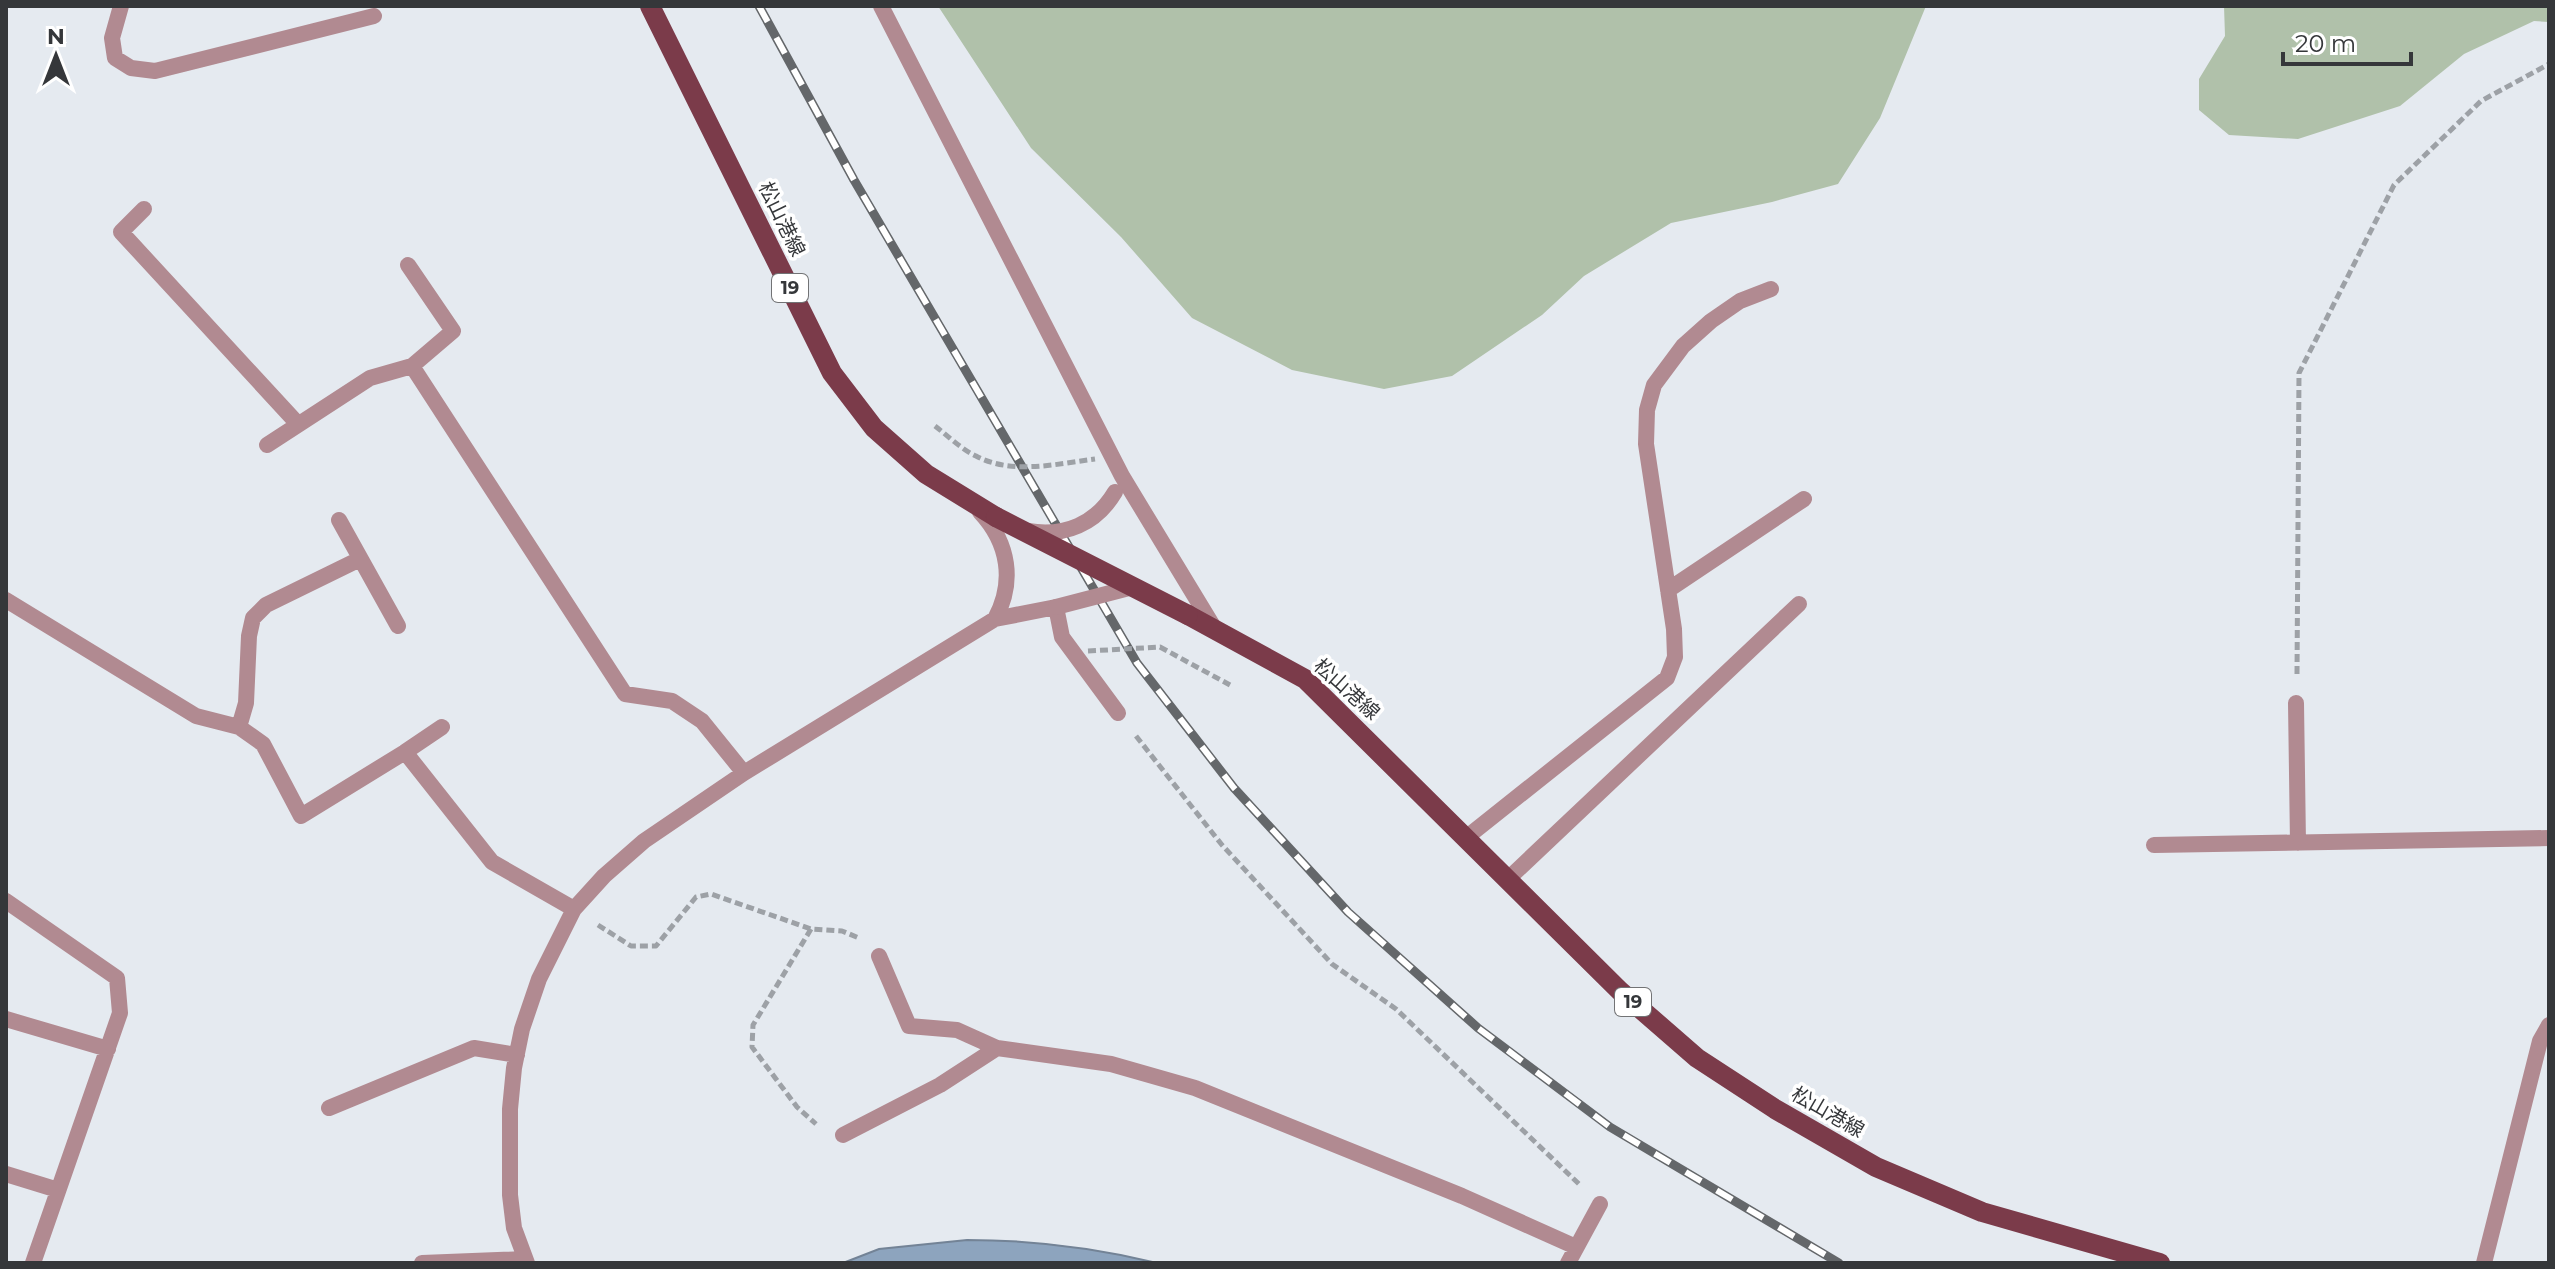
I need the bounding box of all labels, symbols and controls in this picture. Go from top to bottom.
north arrow [16,16,96,96]
scale bar [2283,16,2411,66]
text: N [47,23,65,50]
text: 20 m [2295,29,2356,58]
street label: 松山港線 [754,178,810,260]
road number: 19 [772,274,808,302]
street label: 松山港線 [1309,653,1385,725]
road number: 19 [1615,988,1651,1016]
street label: 松山港線 [1787,1082,1869,1142]

